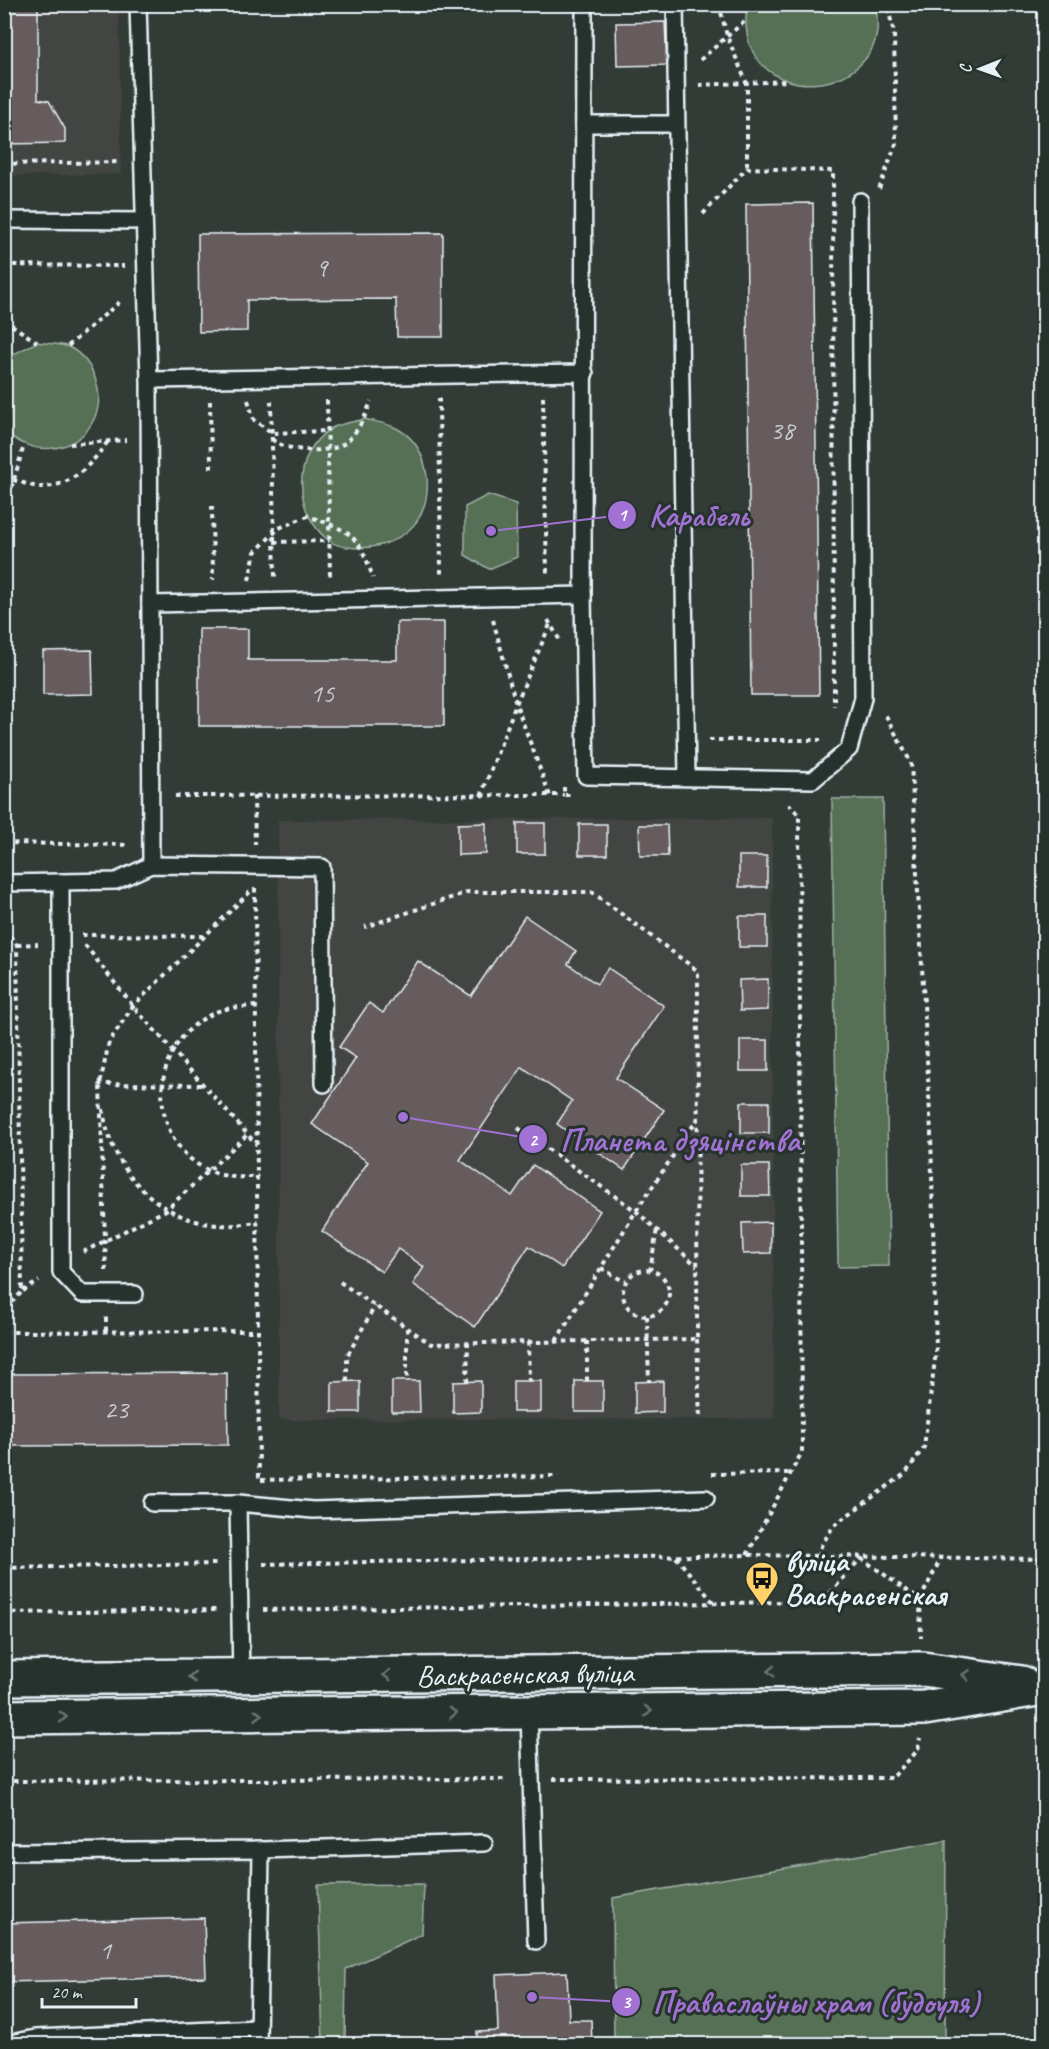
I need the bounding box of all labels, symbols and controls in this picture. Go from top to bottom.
north arrow [950,39,1010,99]
text: С [956,63,976,73]
house number: 9 [315,250,329,284]
house number: 38 [770,413,797,447]
callout: Карабель [607,490,761,540]
text: Карабель [649,495,751,536]
text: 1 [618,504,628,526]
house number: 15 [310,676,336,710]
callout: Планета дзяцінства [518,1114,812,1164]
text: Планета дзяцінства [560,1120,803,1161]
text: 2 [529,1129,539,1151]
house number: 23 [104,1392,130,1426]
place label: вуліца Васкрасенская [785,1542,949,1614]
bus stop icon: вуліца Васкрасенская [744,1560,780,1607]
street label: Васкрасенская вуліца [416,1653,636,1695]
one-way arrow [767,1665,776,1677]
one-way arrow [383,1669,392,1682]
one-way arrow [961,1669,970,1681]
one-way arrow [188,1671,197,1684]
one-way arrow [643,1705,652,1717]
one-way arrow [448,1707,457,1719]
one-way arrow [253,1709,262,1721]
one-way arrow [58,1711,67,1723]
house number: 1 [99,1933,113,1967]
scale bar [42,1971,136,2009]
callout: Праваслаўны храм (будоуля) [611,1977,992,2027]
text: 20 m [51,1981,84,2003]
text: Праваслаўны храм (будоуля) [653,1982,982,2023]
text: 3 [622,1991,632,2013]

